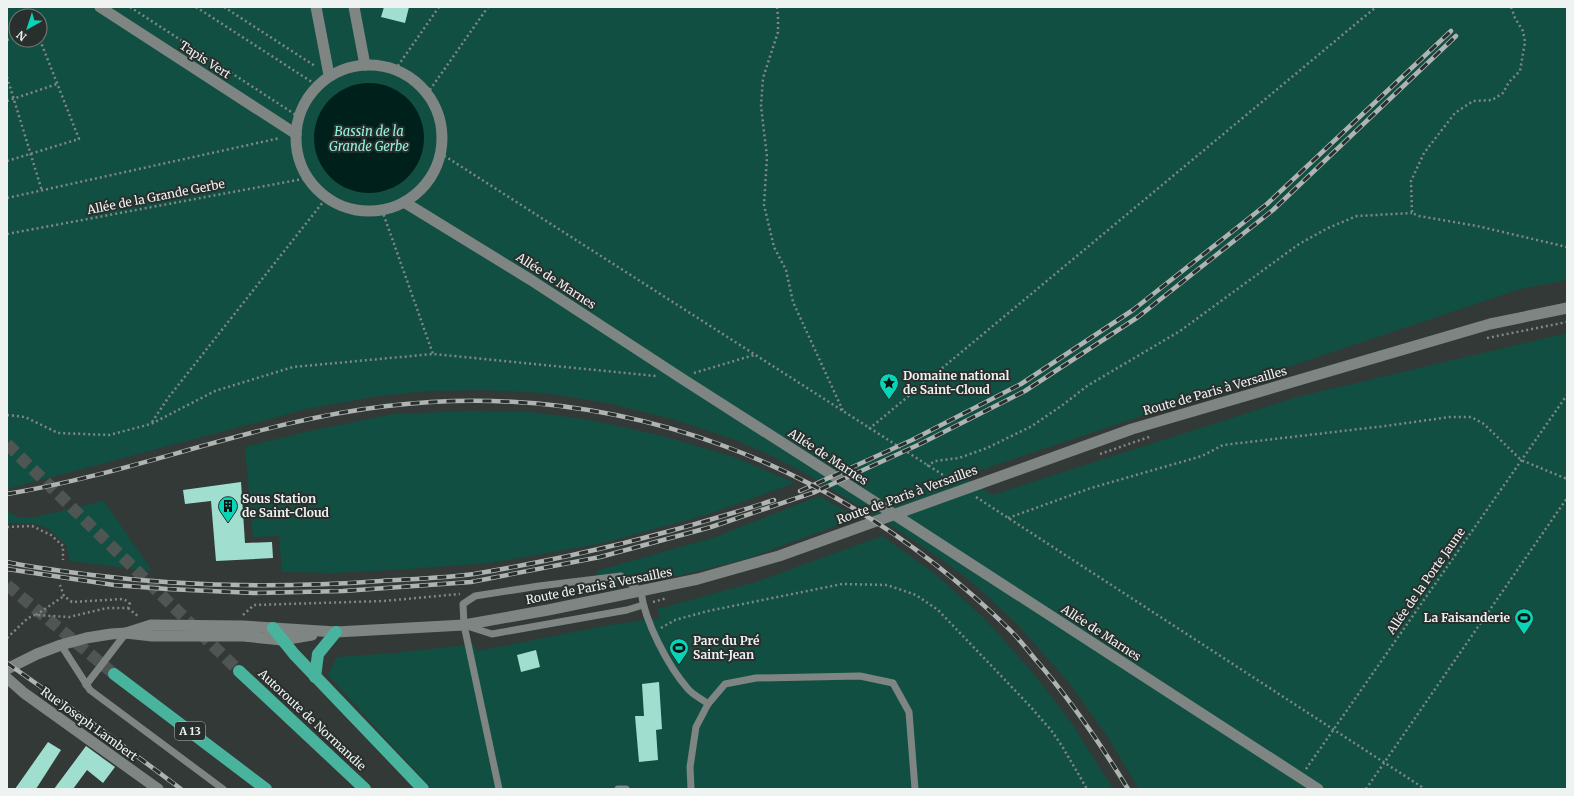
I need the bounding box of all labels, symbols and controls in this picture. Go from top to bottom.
north arrow [8,8,48,48]
text: N [14,27,29,44]
street label: Tapis Vert [177,37,234,82]
water label: Bassin de la Grande Gerbe [329,123,409,155]
street label: Allée de la Grande Gerbe [85,176,226,217]
street label: Allée de Marnes [513,249,599,312]
street label: Route de Paris à Versailles [1141,363,1289,418]
place label: Domaine national de Saint-Cloud [903,368,1010,397]
place icon: Domaine national de Saint-Cloud [878,372,900,400]
street label: Allée de Marnes [785,425,871,488]
street label: Route de Paris à Versailles [834,462,979,527]
place label: Sous Station de Saint-Cloud [242,491,330,520]
building icon: Sous Station de Saint-Cloud [217,495,239,523]
street label: Allée de la Porte Jaune [1383,525,1468,638]
street label: Route de Paris à Versailles [524,564,674,607]
street label: Allée de Marnes [1058,601,1144,664]
sports icon: La Faisanderie [1513,607,1535,635]
place label: La Faisanderie [1424,610,1510,625]
place label: Parc du Pré Saint-Jean [693,633,760,662]
sports icon: Parc du Pré Saint-Jean [668,637,690,665]
street label: Autoroute de Normandie [255,665,369,773]
street label: Rue Joseph Lambert [38,683,141,764]
road number: A 13 [175,722,205,740]

